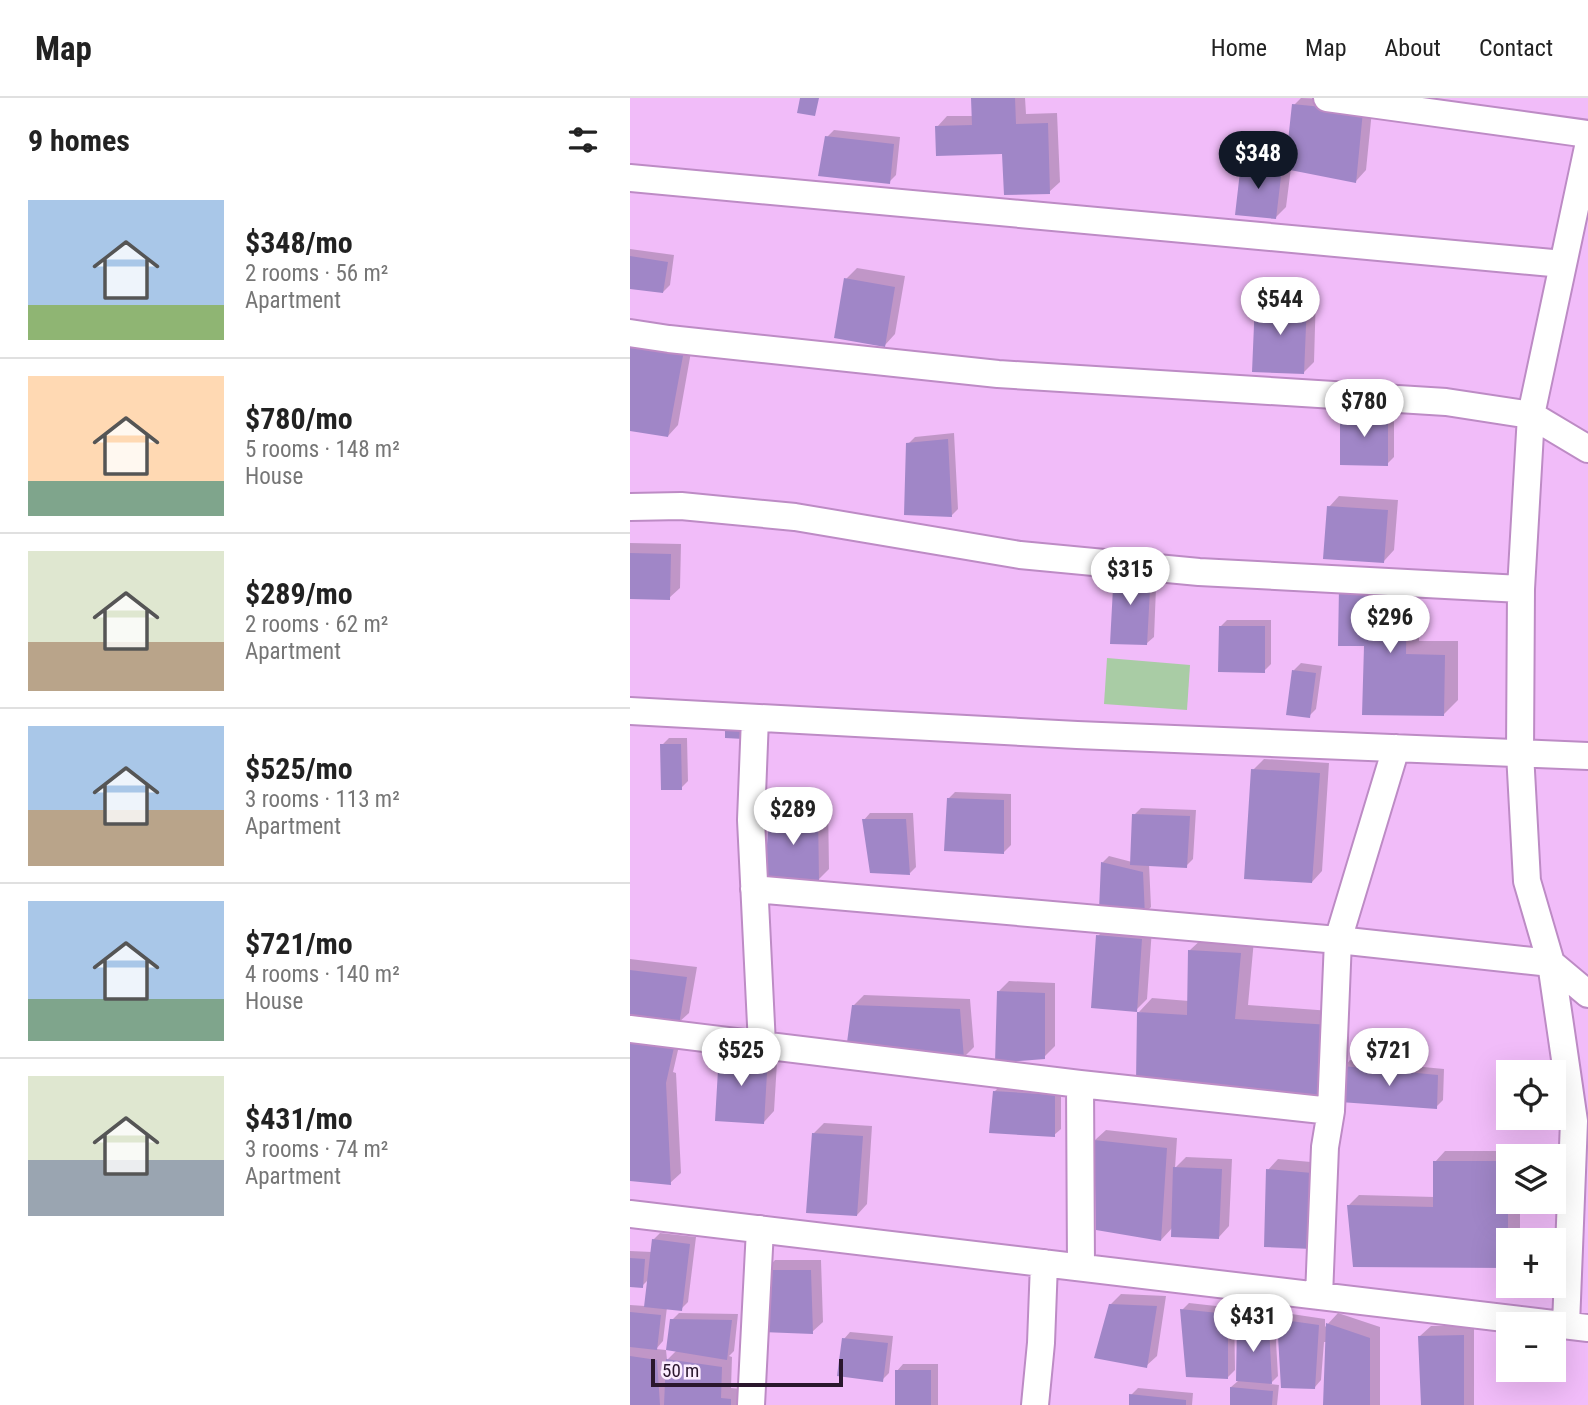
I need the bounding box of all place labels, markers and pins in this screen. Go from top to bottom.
pin: $348 [1217,132,1299,191]
pin: $544 [1239,278,1321,337]
pin: $780 [1323,380,1405,439]
pin: $315 [1089,547,1171,607]
pin: $296 [1349,596,1431,655]
pin: $289 [752,788,834,847]
pin: $525 [700,1028,782,1088]
pin: $721 [1348,1028,1430,1088]
pin: $431 [1212,1294,1294,1354]

